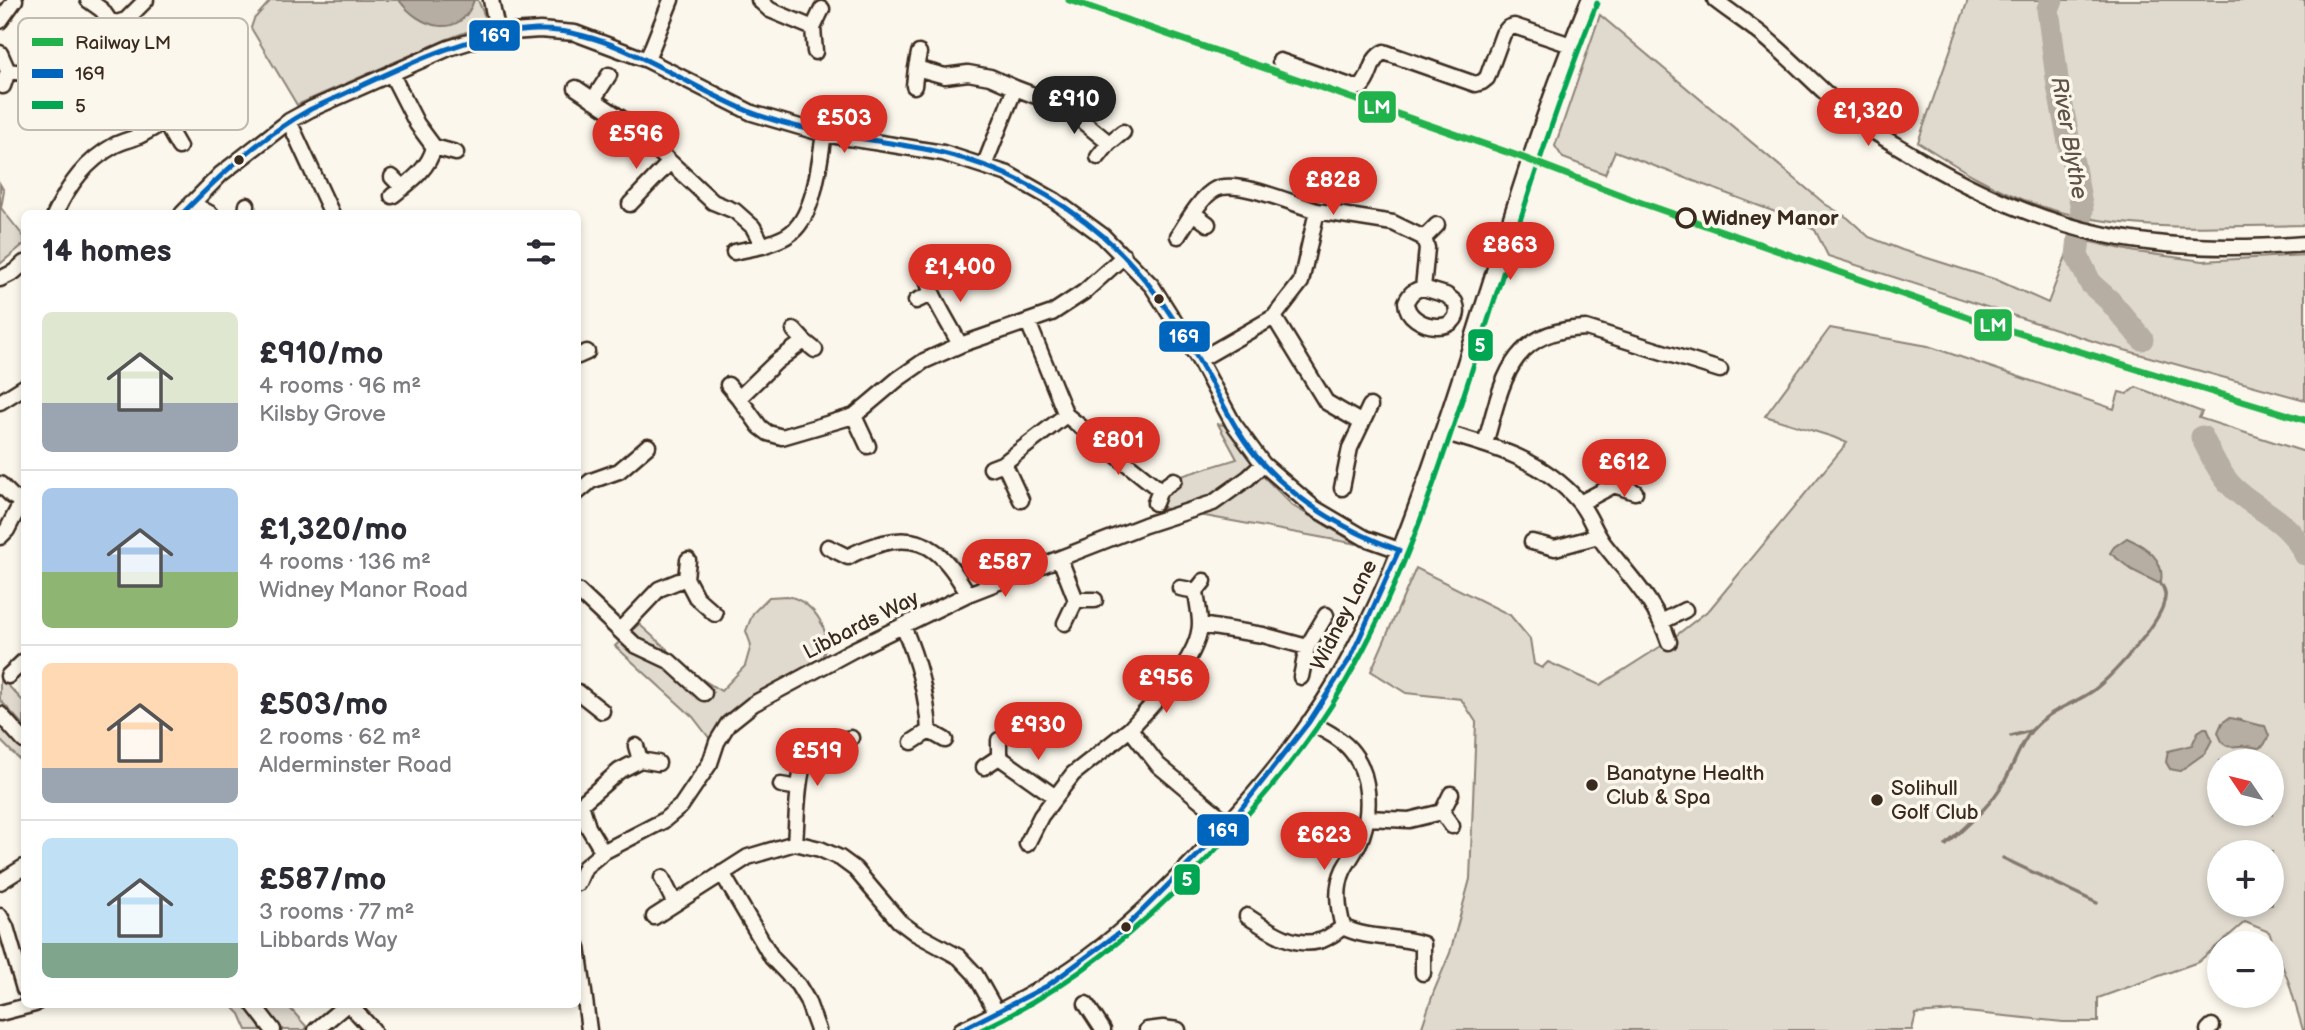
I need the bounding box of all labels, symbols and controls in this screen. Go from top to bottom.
legend [18,18,248,130]
line badge: 169 [468,19,521,52]
text: 169 [480,25,510,48]
text: Railway LM [75,32,171,55]
text: 169 [75,63,105,86]
water label: River Blythe [2044,75,2094,201]
pin: £910 [1033,76,1115,136]
text: £910 [1048,85,1100,113]
pin: £1,320 [1811,88,1925,148]
line badge: LM [1357,90,1397,124]
text: 5 [75,95,86,118]
pin: £503 [803,96,885,155]
text: LM [1363,97,1391,120]
text: £1,320 [1833,97,1903,125]
text: £503 [816,104,872,132]
pin: £596 [595,111,677,171]
text: £596 [609,120,664,148]
unlabelled marker [232,153,246,167]
pin: £828 [1292,158,1374,217]
text: £828 [1305,166,1361,194]
place label: Widney Manor [1702,206,1839,231]
marker: Widney Manor [1676,208,1696,228]
pin: £863 [1469,222,1551,282]
text: £863 [1482,231,1538,259]
icon: filters [522,233,560,271]
text: 14 homes [42,234,171,270]
pin: £1,400 [903,244,1017,304]
text: £1,400 [924,253,996,281]
unlabelled marker [1152,292,1166,306]
line badge: LM [1973,308,2013,342]
text: LM [1979,315,2007,338]
line badge: 169 [1158,320,1211,353]
text: 169 [1169,326,1199,349]
line badge: 5 [1467,328,1494,362]
text: 5 [1475,335,1486,358]
text: £910/mo [259,336,383,372]
icon: home [98,340,182,424]
text: 4 rooms · 96 m² [259,372,421,400]
text: Kilsby Grove [259,400,386,428]
pin: £801 [1077,418,1159,477]
text: £801 [1092,426,1144,454]
pin: £612 [1583,440,1665,499]
text: £612 [1598,448,1650,476]
text: £1,320/mo [259,512,407,548]
icon: home [98,516,182,600]
pin: £587 [964,540,1046,599]
text: 4 rooms · 136 m² [259,548,431,576]
text: £587 [978,548,1032,576]
street label: Widney Lane [1305,556,1383,674]
text: Widney Manor Road [259,576,468,604]
street label: Libbards Way [799,585,923,665]
pin: £956 [1125,656,1207,715]
text: £956 [1139,664,1194,692]
text: £503/mo [259,687,388,723]
icon: home [98,691,182,775]
pin: £930 [997,702,1079,762]
text: £930 [1010,711,1066,739]
text: 2 rooms · 62 m² [259,723,421,751]
pin: £519 [776,728,858,788]
text: £519 [792,737,842,765]
north arrow [2207,749,2284,826]
map controls [2207,749,2284,1008]
text: Alderminster Road [259,751,452,779]
place label: Banatyne Health Club & Spa [1606,761,1764,810]
place label: Solihull Golf Club [1891,776,1979,825]
marker: Banatyne Health Club & Spa [1584,777,1600,793]
marker: Solihull Golf Club [1869,792,1885,808]
pin: £623 [1283,812,1365,872]
line badge: 169 [1196,813,1250,847]
text: 169 [1208,820,1238,843]
text: £623 [1297,821,1351,849]
button: + [2207,840,2284,917]
text: £587/mo [259,862,386,898]
line badge: 5 [1173,863,1201,896]
icon: home [98,866,182,950]
text: 5 [1182,869,1193,892]
text: 3 rooms · 77 m² [259,898,415,926]
unlabelled marker [1119,920,1133,934]
text: Libbards Way [259,926,397,954]
button: − [2207,931,2284,1008]

